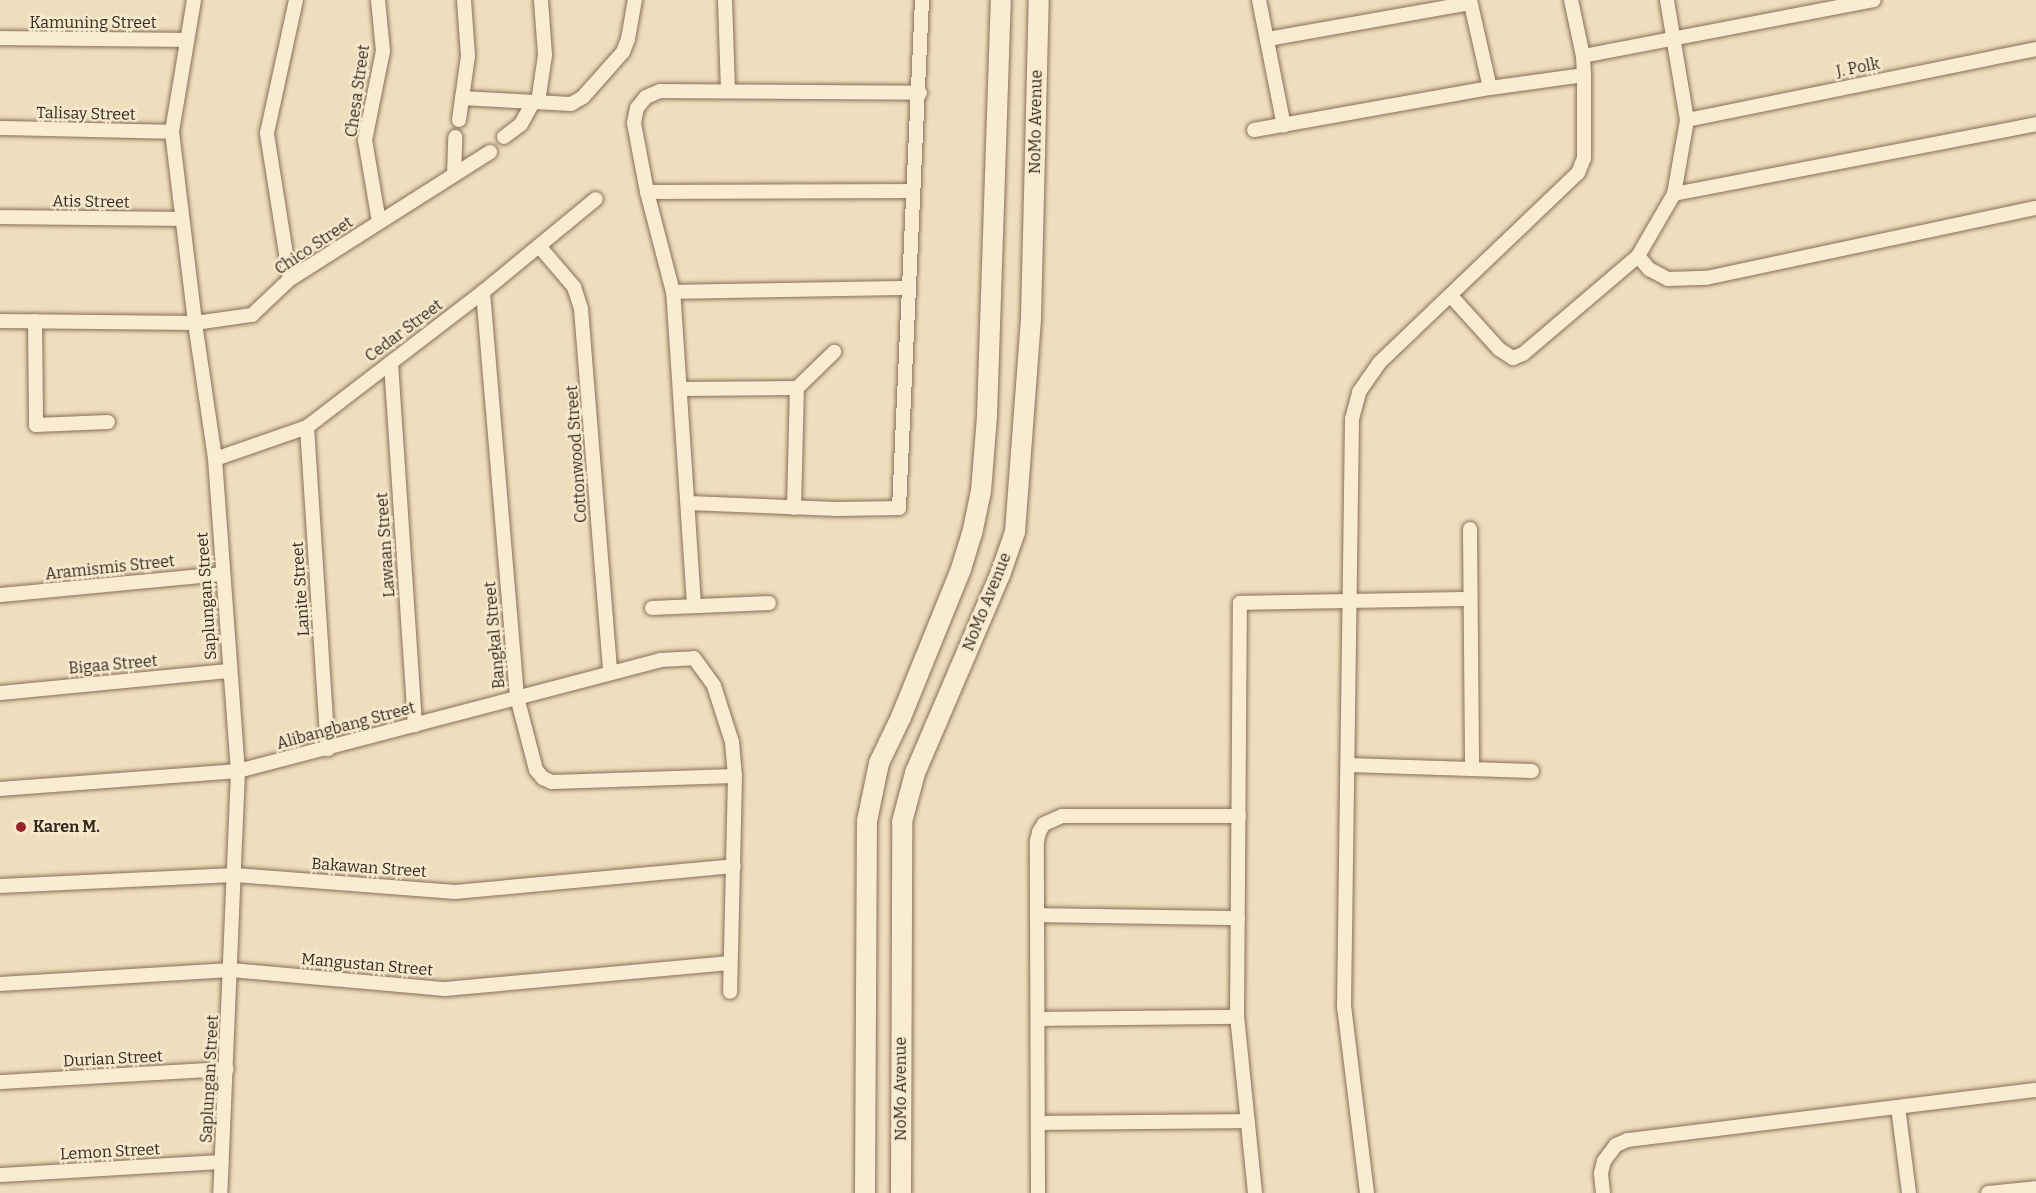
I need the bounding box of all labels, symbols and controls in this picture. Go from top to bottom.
street label: Kamuning Street [30,13,156,33]
street label: Chesa Street [342,43,374,139]
street label: J. Polk [1835,54,1881,82]
street label: NoMo Avenue [1025,70,1047,174]
street label: Talisay Street [36,104,136,124]
street label: Atis Street [52,192,130,212]
street label: Chico Street [271,213,357,279]
street label: Cedar Street [361,296,447,366]
street label: Cottonwood Street [563,384,591,524]
street label: Lawaan Street [373,492,399,598]
street label: Saplungan Street [193,531,221,661]
street label: Lanite Street [288,541,314,637]
street label: NoMo Avenue [959,550,1015,654]
street label: Aramismis Street [44,552,176,584]
street label: Bangkal Street [481,580,509,690]
street label: Bigaa Street [68,652,158,678]
street label: Alibangbang Street [275,698,417,754]
place label: Karen M. [33,817,100,837]
marker: Karen M. [14,820,28,834]
street label: Bakawan Street [311,854,427,882]
street label: Mangustan Street [300,950,434,980]
street label: Saplungan Street [197,1014,223,1144]
street label: NoMo Avenue [891,1037,911,1141]
street label: Durian Street [63,1047,163,1071]
street label: Lemon Street [59,1140,161,1164]

